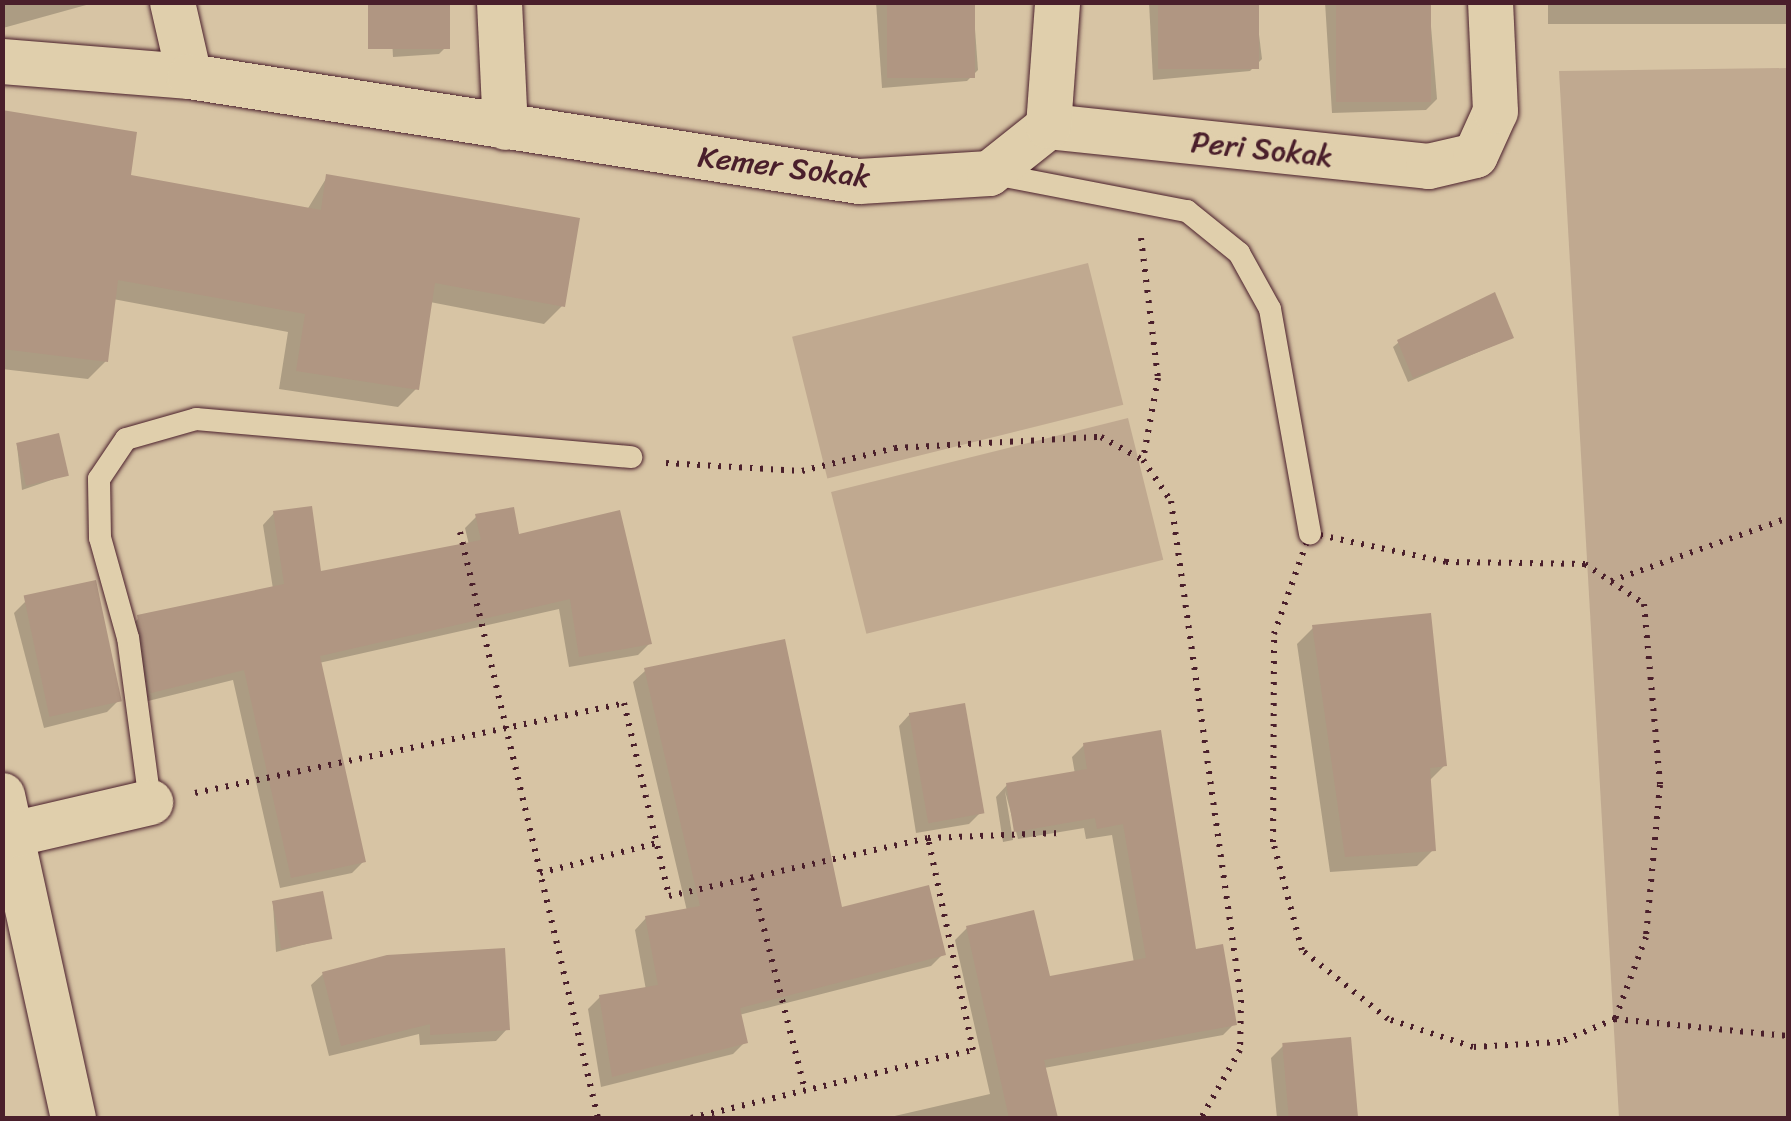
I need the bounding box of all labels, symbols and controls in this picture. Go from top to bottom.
street label: Peri Sokak [1189,124,1335,174]
street label: Kemer Sokak [696,139,872,195]

